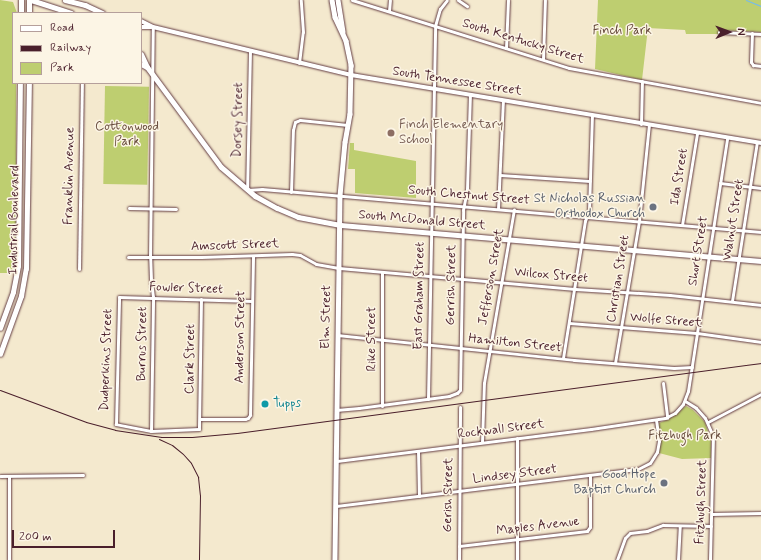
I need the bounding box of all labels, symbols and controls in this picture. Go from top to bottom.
legend [12,12,142,84]
north arrow [709,12,749,52]
street label: South Kentucky Street [460,16,586,68]
text: Road [50,20,74,36]
park label: Finch Park [592,23,652,39]
text: N [734,28,748,36]
text: Railway [50,40,91,56]
text: Park [50,60,74,76]
street label: South Tennessee Street [391,64,523,100]
street label: Dorsey Street [231,81,247,159]
place label: Finch Elementary School [399,118,503,149]
park label: Cottonwood Park [95,120,159,151]
marker: Finch Elementary School [386,128,396,138]
street label: Franklin Avenue [61,129,79,223]
street label: Ida Street [668,146,692,208]
street label: Industrial Boulevard [6,167,24,273]
street label: Walnut Street [720,177,748,263]
street label: South Chestnut Street [408,183,530,209]
place label: St Nicholas Russian Orthodox Church [539,192,645,223]
marker: St Nicholas Russian Orthodox Church [648,202,658,212]
street label: South McDonald Street [358,208,486,234]
street label: Short Street [686,215,712,287]
street label: Jefferson Street [476,227,508,327]
street label: Christian Street [604,233,634,325]
street label: Amscott Street [191,237,279,255]
street label: East Graham Street [411,241,429,351]
street label: Gerrish Street [443,244,461,326]
street label: Wilcox Street [512,265,590,287]
street label: Fowler Street [148,280,224,298]
street label: Elm Street [319,285,335,349]
street label: Anderson Street [232,291,250,383]
street label: Burrus Street [135,305,151,383]
street label: Dudperkins Street [97,307,117,413]
street label: Rike Street [364,307,380,371]
street label: Wolfe Street [629,310,703,332]
street label: Clark Street [183,323,199,395]
street label: Hamilton Street [468,331,562,357]
place label: Tupps [273,396,301,412]
marker: Tupps [260,399,270,409]
street label: Rockwall Street [457,417,545,443]
park label: Fitzhugh Park [648,428,722,444]
street label: Gerish Street [441,457,457,533]
street label: Fitzhugh Street [693,459,711,545]
street label: Lindsey Street [472,462,558,488]
place label: Good Hope Baptist Church [573,468,656,499]
marker: Good Hope Baptist Church [659,478,669,488]
street label: Maples Avenue [496,514,580,540]
scale bar [14,522,117,548]
text: 200 m [19,529,52,545]

